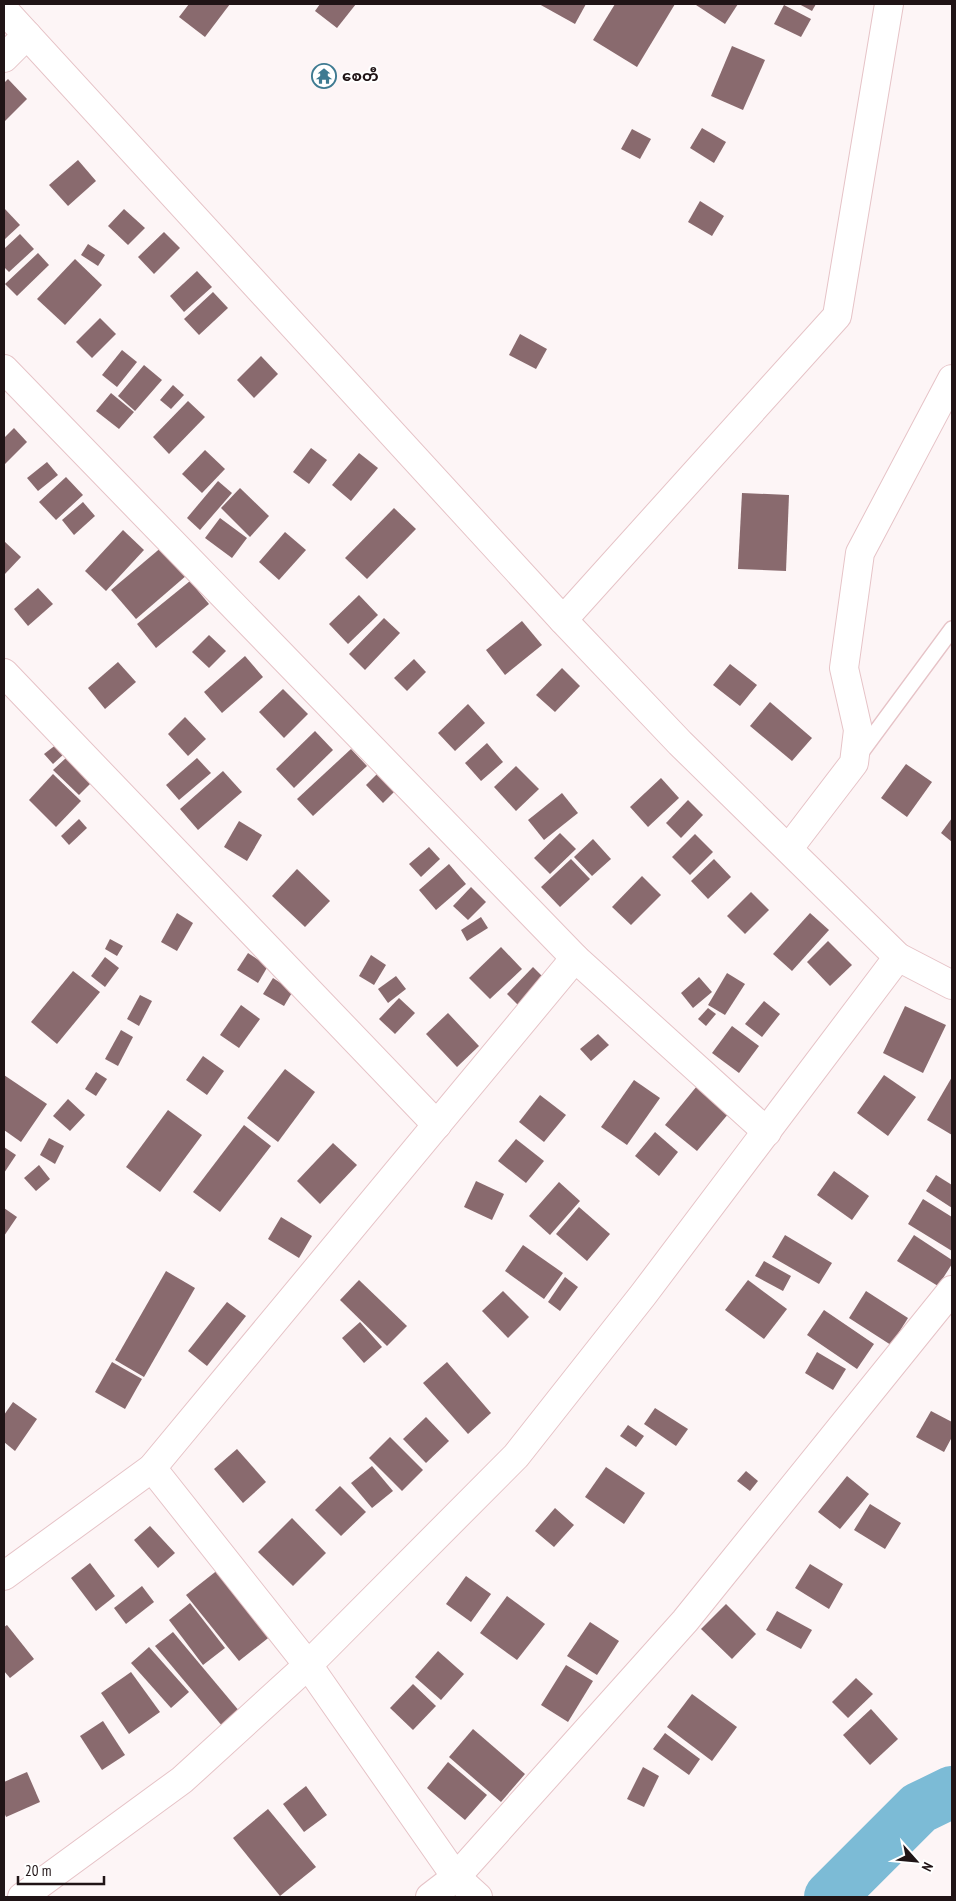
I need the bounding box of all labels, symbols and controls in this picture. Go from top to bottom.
temple icon: စေတီ [311,63,337,89]
place label: စေတီ [342,66,379,85]
north arrow [891,1836,941,1886]
scale bar [18,1854,104,1886]
text: N [918,1859,937,1874]
text: 20 m [25,1861,51,1880]

